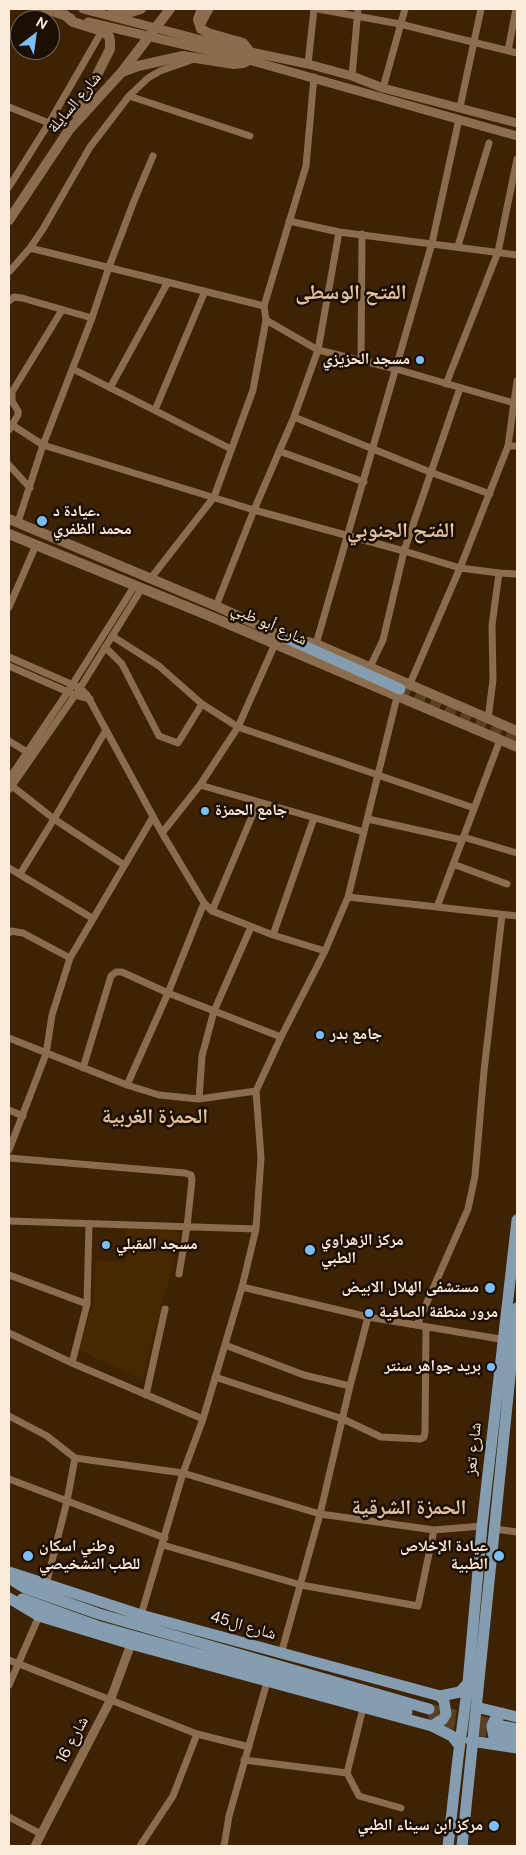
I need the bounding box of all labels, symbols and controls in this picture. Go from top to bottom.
north arrow [10,10,60,60]
text: N [33,13,51,33]
street label: شارع السايلة [44,69,106,137]
district label: الفتح الوسطى [295,280,407,306]
place label: مسجد الحزيزي [322,350,410,370]
marker: مسجد الحزيزي [414,354,426,366]
place label: عيادة د. محمد الظفري [53,502,132,540]
marker: عيادة د. محمد الظفري [35,514,49,528]
district label: الفتح الجنوبي [347,518,455,544]
street label: شارع أبو ظبي [228,600,310,650]
place label: جامع الحمزة [215,801,287,821]
marker: جامع الحمزة [199,805,211,817]
place label: جامع بدر [330,1025,382,1045]
marker: جامع بدر [314,1029,326,1041]
district label: الحمزة الغربية [102,1104,208,1130]
place label: مركز الزهراوي الطبي [321,1231,404,1269]
place label: مسجد المقبلي [116,1235,198,1255]
marker: مسجد المقبلي [100,1239,112,1251]
marker: مركز الزهراوي الطبي [303,1243,317,1257]
place label: مستشفى الهلال الابيض [342,1278,479,1298]
marker: مستشفى الهلال الابيض [483,1281,497,1295]
place label: مرور منطقة الصافية [379,1303,498,1323]
marker: مرور منطقة الصافية [363,1307,375,1319]
place label: بريد جواهر سنتر [384,1357,481,1377]
marker: بريد جواهر سنتر [485,1361,497,1373]
street label: شارع تعز [462,1422,486,1476]
district label: الحمزة الشرقية [352,1495,466,1521]
place label: وطني اسكان للطب التشخيصي [39,1537,140,1575]
place label: عيادة الإخلاص الطبية [400,1537,488,1575]
marker: وطني اسكان للطب التشخيصي [21,1549,35,1563]
marker: عيادة الإخلاص الطبية [492,1549,506,1563]
street label: شارع ال45 [208,1607,278,1645]
street label: شارع 16 [53,1714,93,1766]
place label: مركز ابن سيناء الطبي [357,1816,483,1836]
marker: مركز ابن سيناء الطبي [487,1819,501,1833]

